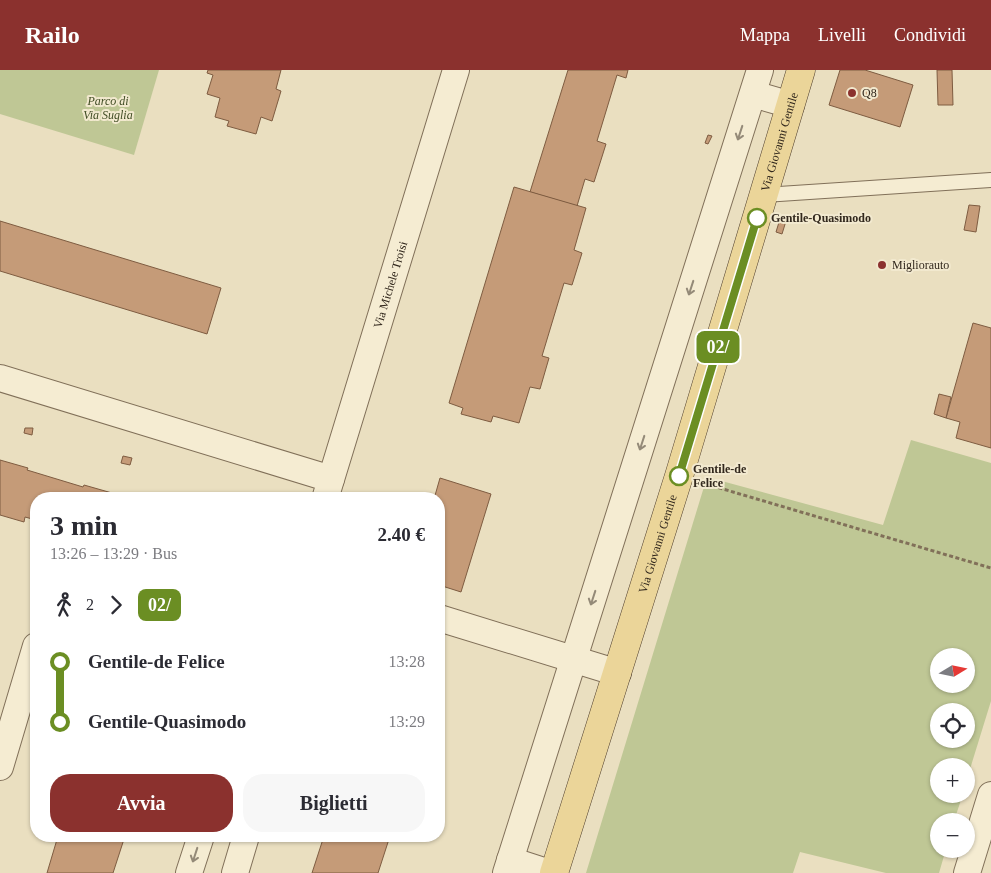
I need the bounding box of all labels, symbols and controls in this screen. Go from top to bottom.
text: Railo [25,22,80,48]
text: Mappa [740,25,790,45]
text: Livelli [818,25,866,45]
text: Condividi [894,25,966,45]
place label: Q8 [862,86,877,100]
marker: Q8 [846,87,858,99]
street label: Via Giovanni Gentile [758,91,801,193]
park label: Parco di Via Suglia [83,94,133,122]
one-way arrow [735,125,745,141]
marker: Gentile-Quasimodo [747,208,767,228]
place label: Gentile-Quasimodo [771,211,871,225]
street label: Via Michele Troisi [371,239,410,330]
place label: Migliorauto [892,258,949,272]
marker: Migliorauto [876,259,888,271]
one-way arrow [686,280,696,296]
line badge: 02/ [689,331,747,363]
text: 02/ [706,337,730,357]
one-way arrow [637,435,647,451]
place label: Gentile-de Felice [693,462,747,490]
marker: Gentile-de Felice [669,466,689,486]
street label: Via Giovanni Gentile [636,493,680,595]
text: 3 min [50,510,118,541]
text: 2.40 € [378,524,425,545]
text: 13:26 – 13:29 · Bus [50,545,177,562]
one-way arrow [588,590,598,606]
icon: walk [50,591,78,619]
icon: forward [102,591,130,619]
text: 02/ [148,595,171,615]
text: 2 [86,596,94,613]
north arrow [930,648,975,692]
map controls [930,648,975,858]
text: Gentile-de Felice [88,651,225,672]
text: 13:28 [389,653,425,670]
button: locate [930,703,975,748]
text: Gentile-Quasimodo [88,711,246,732]
text: 13:29 [389,713,425,730]
button: + [930,758,975,803]
button: Avvia [50,774,233,832]
button: Biglietti [243,774,425,832]
button: − [930,813,975,858]
one-way arrow [190,846,200,862]

